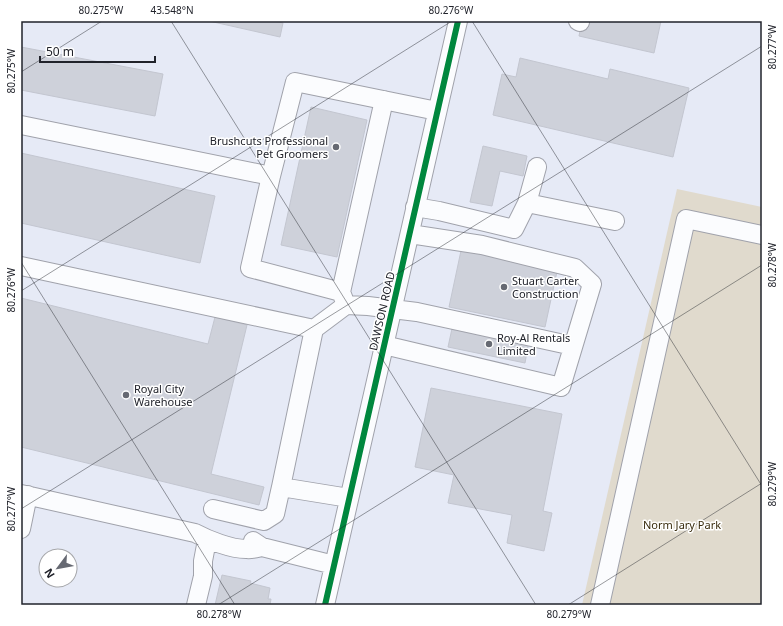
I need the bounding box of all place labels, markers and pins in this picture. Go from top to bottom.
place label: Brushcuts Professional Pet Groomers [210,133,328,161]
marker: Brushcuts Professional Pet Groomers [331,142,341,152]
place label: Stuart Carter Construction [512,273,579,301]
marker: Stuart Carter Construction [499,282,509,292]
place label: Roy-Al Rentals Limited [497,330,570,358]
marker: Roy-Al Rentals Limited [484,339,494,349]
place label: Royal City Warehouse [134,381,192,409]
marker: Royal City Warehouse [121,390,131,400]

